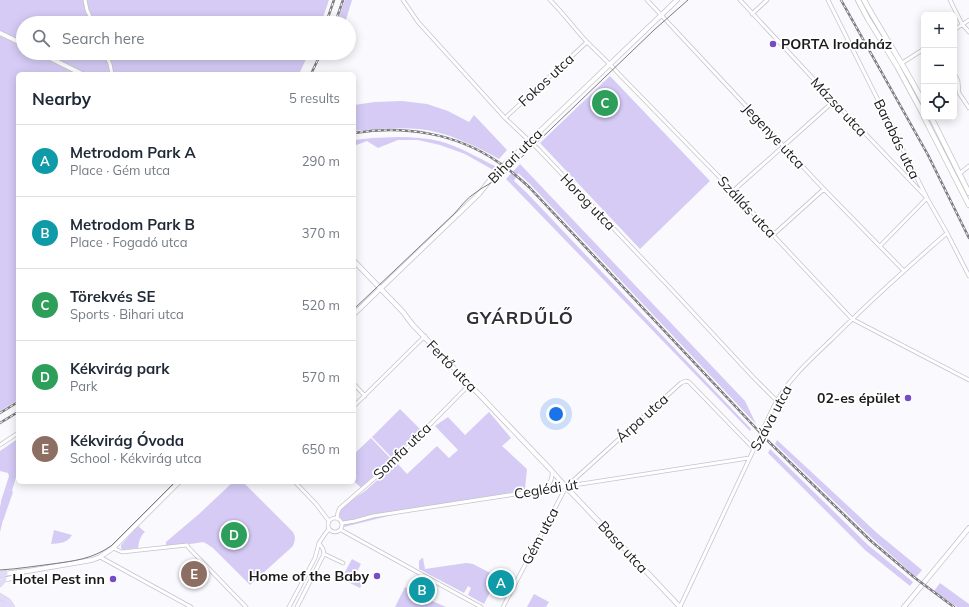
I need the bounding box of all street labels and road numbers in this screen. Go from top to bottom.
street label: Fokos utca [514,50,578,110]
street label: Mázsa utca [807,74,871,140]
street label: Barabás utca [870,96,924,182]
street label: Jegenye utca [739,99,809,173]
street label: Bihari utca [484,125,546,187]
street label: Horog utca [557,170,619,234]
street label: Szállás utca [714,172,780,242]
street label: Fertő utca [423,336,481,396]
street label: Száva utca [746,382,796,454]
street label: Árpa utca [612,390,672,446]
street label: Somfa utca [369,419,435,483]
street label: Ceglédi út [513,475,579,503]
street label: Gém utca [518,504,562,568]
street label: Basa utca [594,517,652,577]

